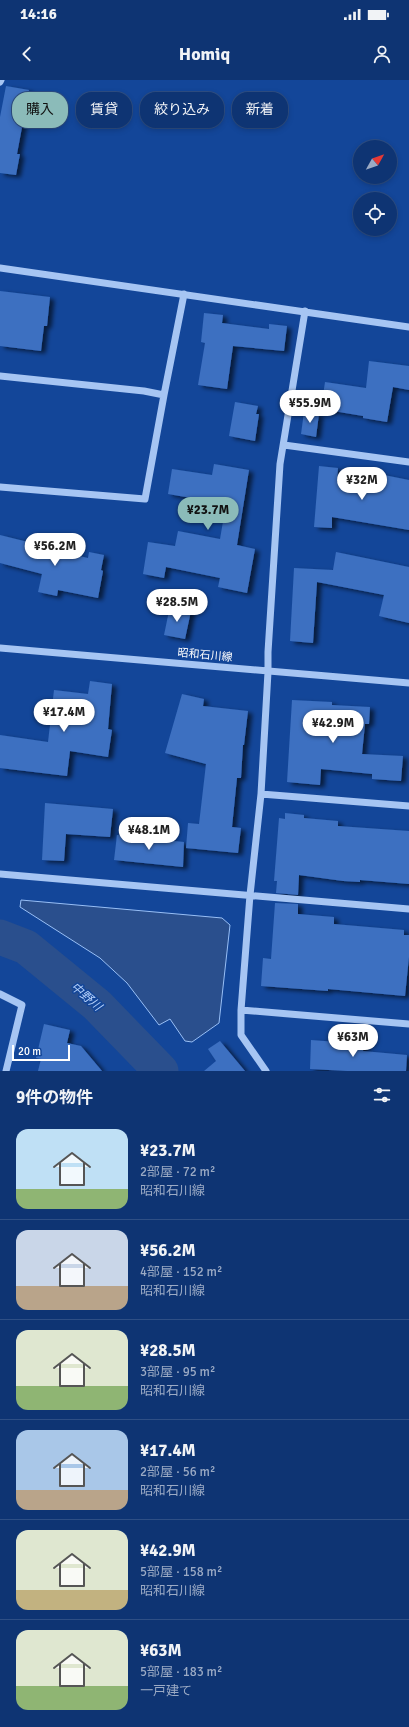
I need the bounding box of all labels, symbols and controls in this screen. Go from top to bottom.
text: 14:16 [20,5,57,23]
icon: back [16,43,38,65]
text: Homiq [179,43,230,65]
icon: person [371,43,393,65]
chip: 購入 [12,92,68,128]
chip: 賃貸 [76,92,132,128]
chip: 絞り込み [140,92,224,128]
chip: 新着 [232,92,288,128]
north arrow [353,140,397,184]
map controls [353,140,397,236]
button: locate [353,192,397,236]
pin: ¥55.9M [277,390,343,424]
text: ¥55.9M [289,395,331,411]
pin: ¥32M [338,467,386,501]
text: ¥32M [346,472,378,488]
pin: ¥23.7M [175,497,241,531]
text: ¥23.7M [187,502,229,518]
pin: ¥56.2M [22,533,88,567]
text: ¥56.2M [34,538,76,554]
pin: ¥28.5M [144,589,210,623]
text: ¥28.5M [156,594,198,610]
street label: 昭和石川線 [177,646,233,664]
pin: ¥17.4M [31,699,97,733]
text: ¥17.4M [43,704,85,720]
pin: ¥42.9M [300,710,366,744]
text: ¥42.9M [312,715,354,731]
pin: ¥48.1M [116,817,182,851]
text: ¥48.1M [128,822,170,838]
water label: 中野川 [67,980,106,1016]
pin: ¥63M [329,1024,377,1058]
text: ¥63M [337,1029,369,1045]
scale bar [12,1043,70,1062]
text: 20 m [18,1045,41,1058]
icon: filters [371,1084,393,1106]
text: 9件の物件 [16,1087,93,1108]
text: ¥23.7M [140,1140,196,1161]
icon: home [48,1145,96,1193]
text: 2部屋 · 72 m² [140,1164,215,1180]
text: 昭和石川線 [140,1183,205,1199]
text: ¥56.2M [140,1240,196,1261]
icon: home [48,1246,96,1294]
text: 4部屋 · 152 m² [140,1264,222,1280]
text: 昭和石川線 [140,1283,205,1299]
text: ¥28.5M [140,1340,196,1361]
icon: home [48,1346,96,1394]
text: 3部屋 · 95 m² [140,1364,215,1380]
text: 昭和石川線 [140,1383,205,1399]
text: ¥17.4M [140,1440,196,1461]
icon: home [48,1446,96,1494]
text: 2部屋 · 56 m² [140,1464,215,1480]
text: 昭和石川線 [140,1483,205,1499]
text: ¥42.9M [140,1540,196,1561]
icon: home [48,1546,96,1594]
text: 5部屋 · 158 m² [140,1564,222,1580]
text: 昭和石川線 [140,1583,205,1599]
text: ¥63M [140,1640,182,1661]
icon: home [48,1646,96,1694]
text: 5部屋 · 183 m² [140,1664,222,1680]
text: 一戸建て [140,1683,192,1699]

